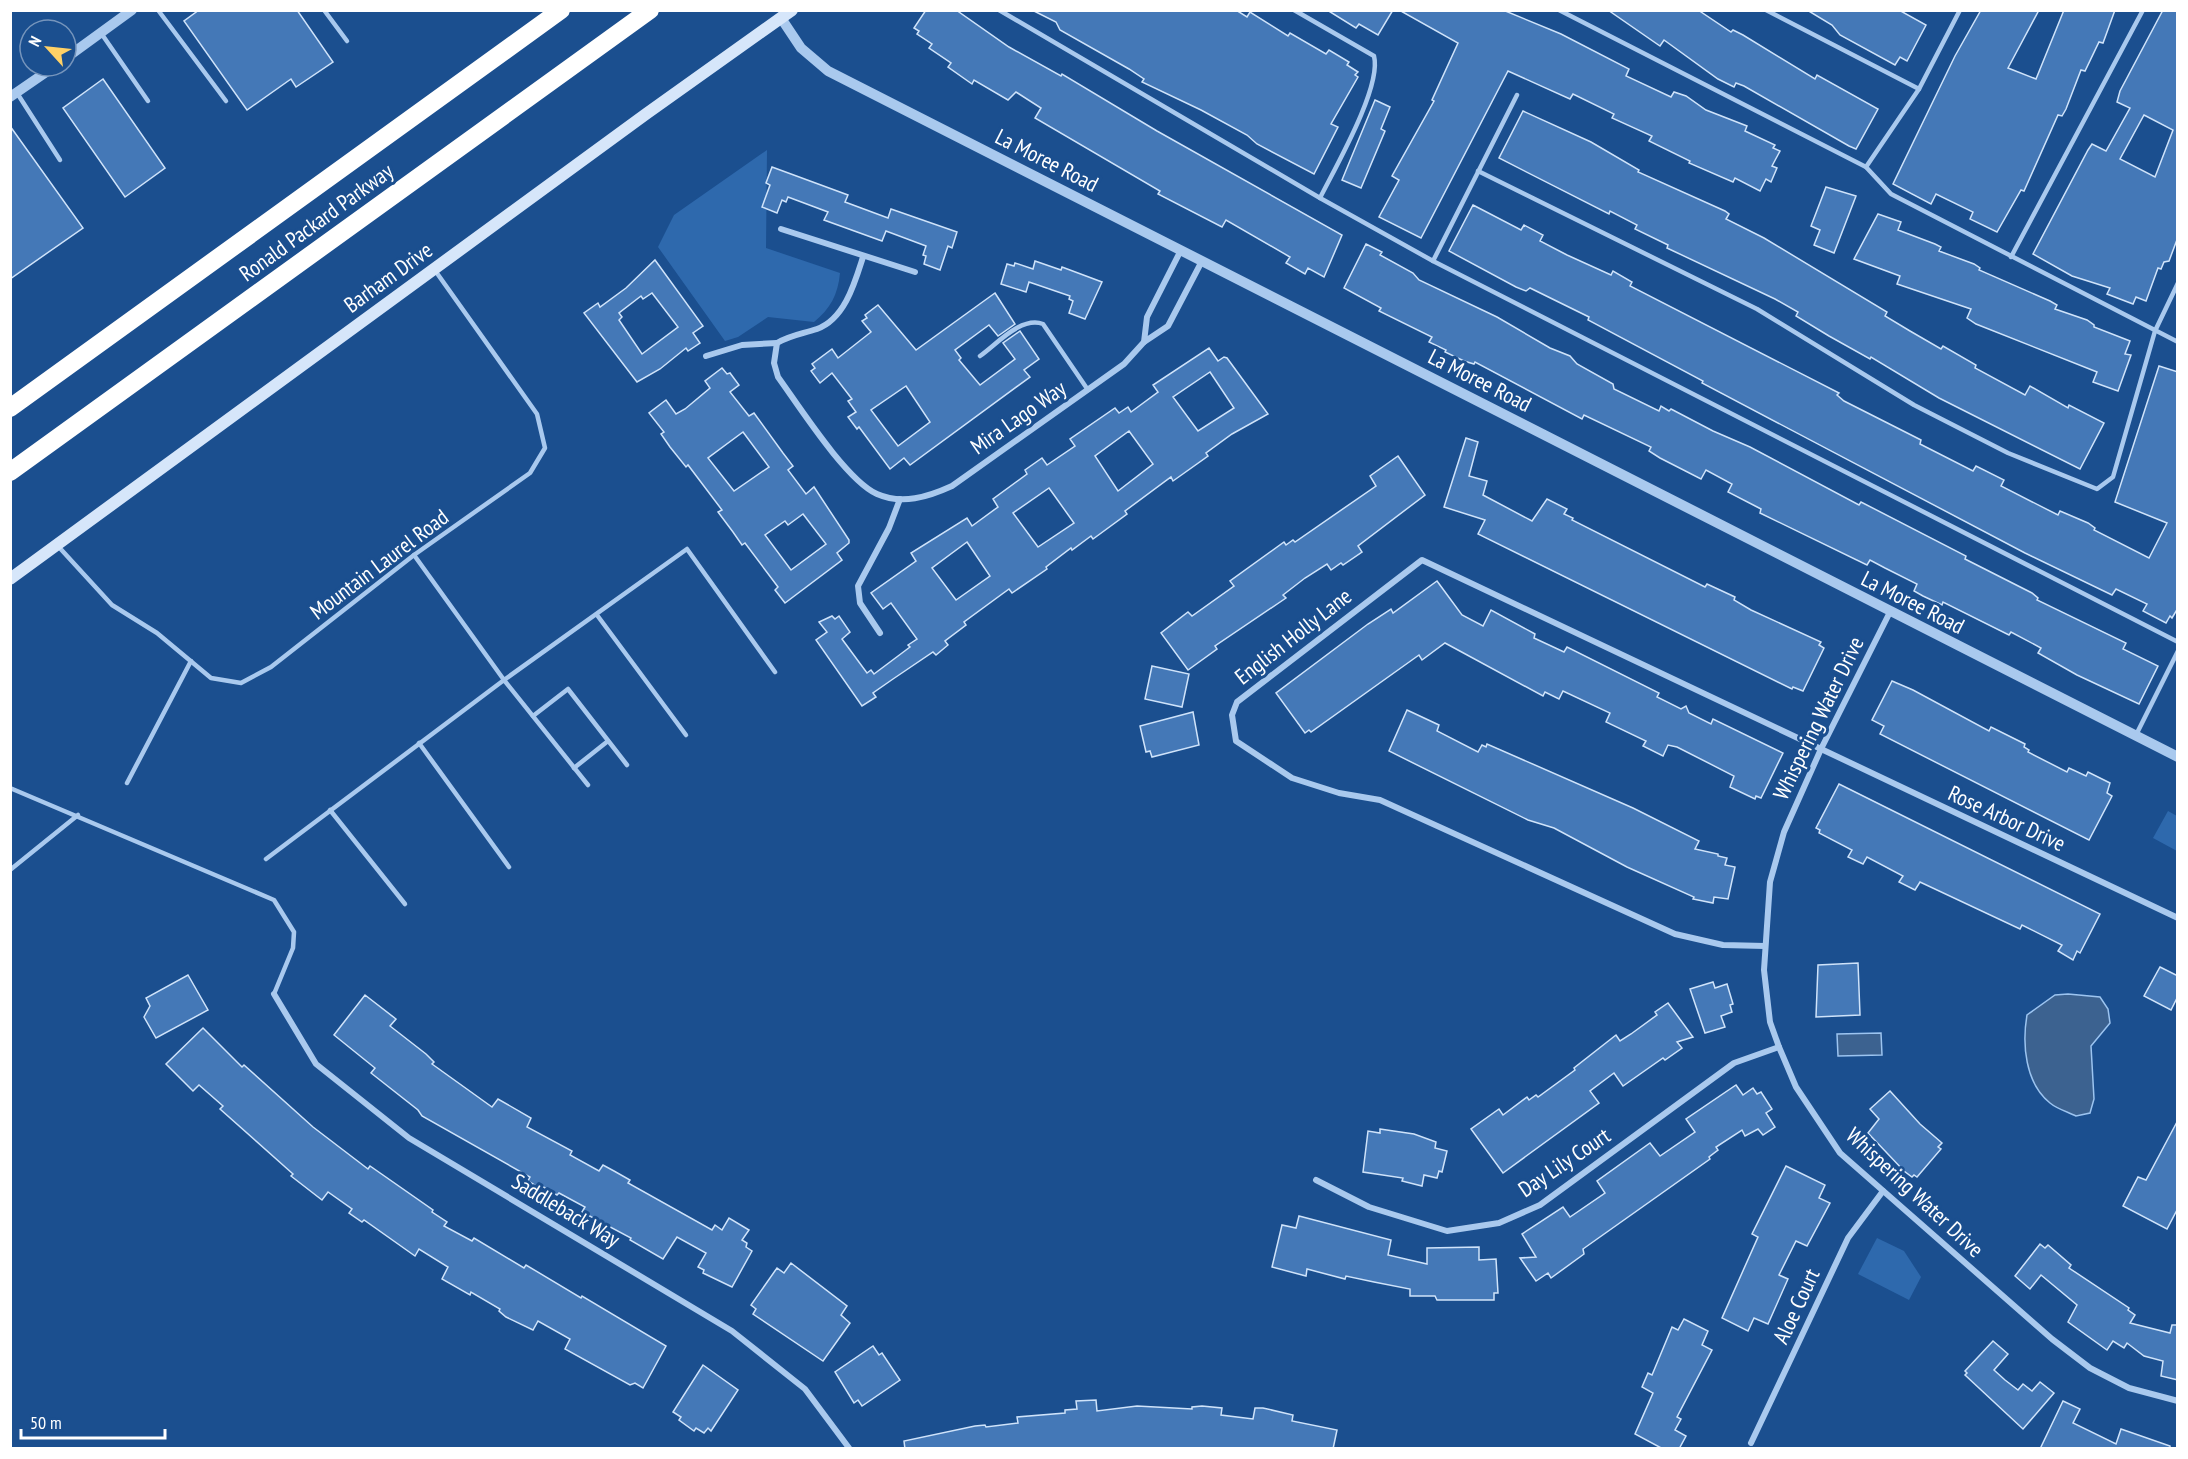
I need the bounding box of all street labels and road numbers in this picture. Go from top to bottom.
street label: La Moree Road [991,122,1103,198]
street label: Ronald Packard Parkway [234,156,399,287]
street label: Barham Drive [338,236,438,318]
street label: La Moree Road [1424,342,1536,418]
street label: Mira Lago Way [965,373,1072,460]
street label: Mountain Laurel Road [304,503,454,625]
street label: La Moree Road [1857,564,1969,640]
street label: English Holly Lane [1229,582,1357,690]
street label: Whispering Water Drive [1766,632,1870,804]
street label: Rose Arbor Drive [1944,779,2070,857]
street label: Day Lily Court [1513,1121,1615,1203]
street label: Whispering Water Drive [1840,1121,1990,1263]
street label: Saddleback Way [507,1167,626,1254]
street label: Aloe Court [1766,1264,1826,1348]

